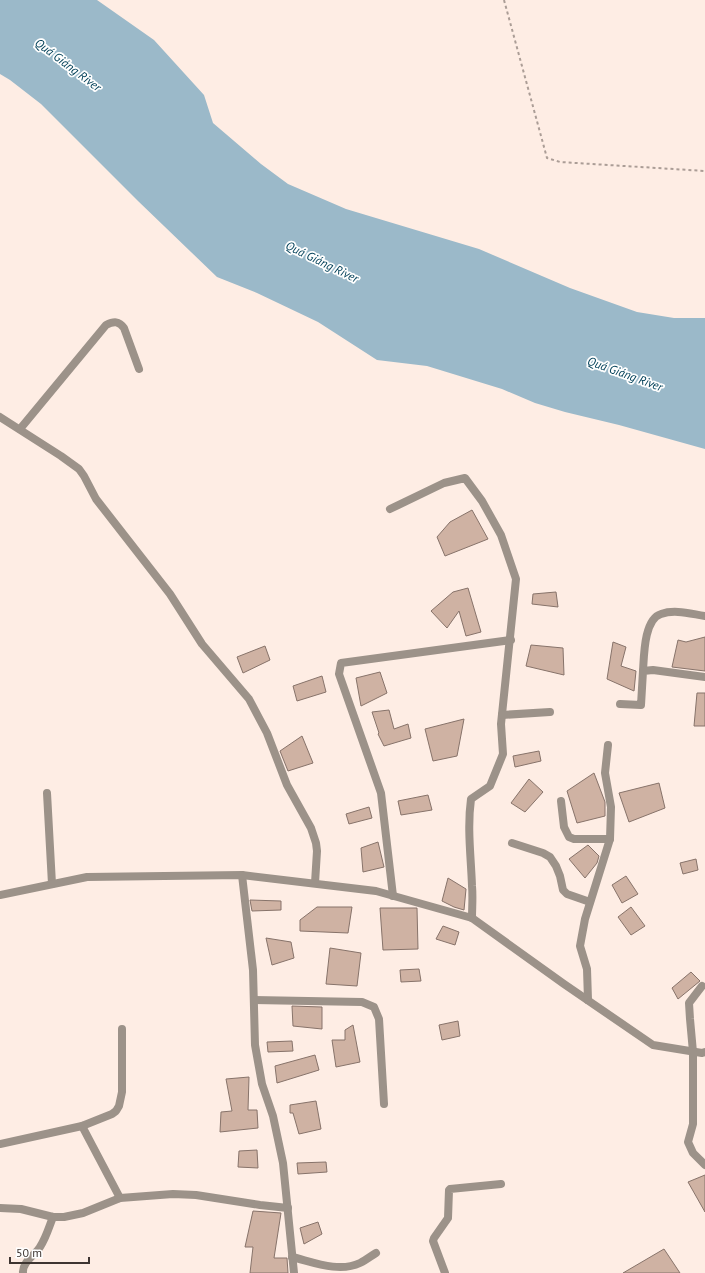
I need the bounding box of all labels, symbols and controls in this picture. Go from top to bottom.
water label: Quá Giáng River [32,35,105,95]
water label: Quá Giáng River [284,238,362,286]
water label: Quá Giáng River [586,353,666,394]
scale bar [10,1239,89,1265]
text: 50 m [16,1245,42,1260]

